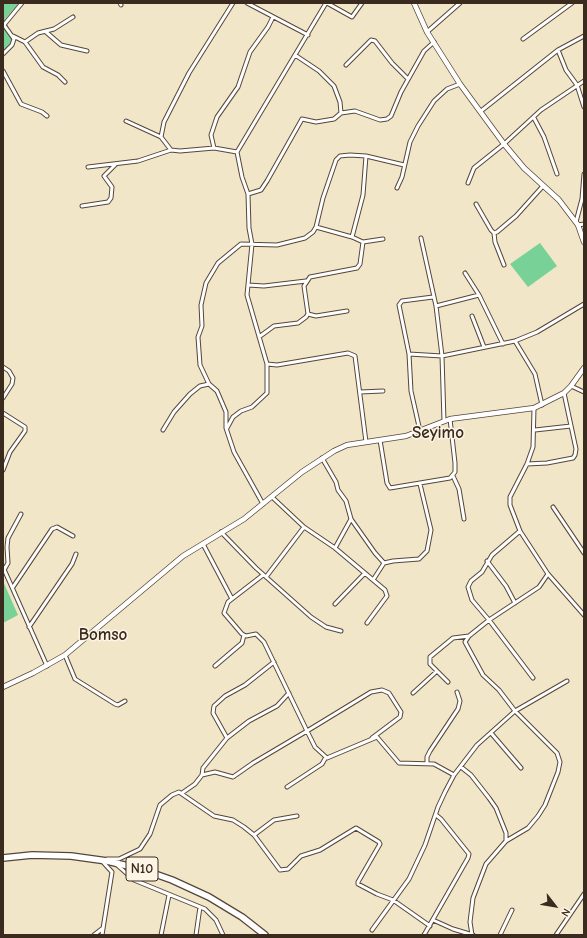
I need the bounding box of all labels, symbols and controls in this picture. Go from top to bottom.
district label: Seyimo [412,423,464,443]
district label: Bomso [79,625,127,645]
road number: N10 [126,857,158,881]
north arrow [535,886,575,926]
text: N [558,906,573,919]

